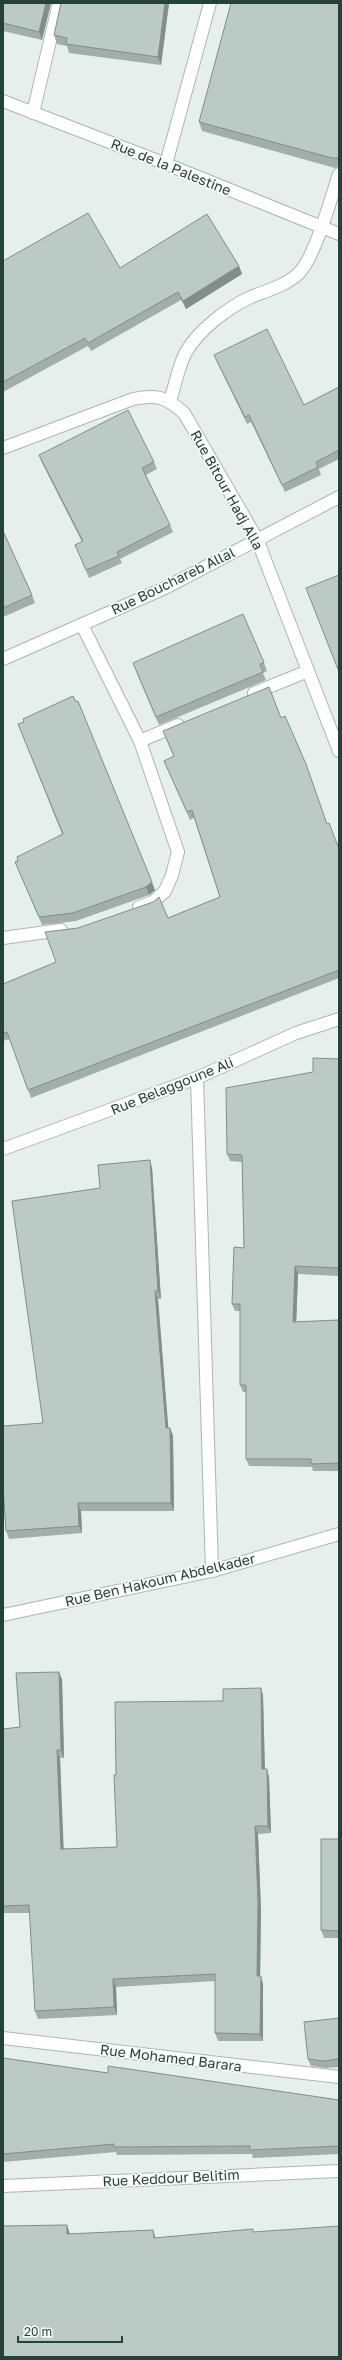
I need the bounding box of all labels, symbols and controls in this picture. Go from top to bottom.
street label: Rue de la Palestine [108,135,234,198]
street label: Rue Bitour Hadj Alla [187,427,267,553]
street label: Rue Bouchareb Allal [108,543,238,618]
street label: Rue Belaggoune Ali [108,1053,236,1118]
street label: Rue Ben Hakoum Abdelkader [63,1549,257,1610]
street label: Rue Mohamed Barara [99,2040,243,2075]
street label: Rue Keddour Belitim [102,2165,240,2190]
scale bar [18,2318,122,2344]
text: 20 m [24,2324,52,2339]

